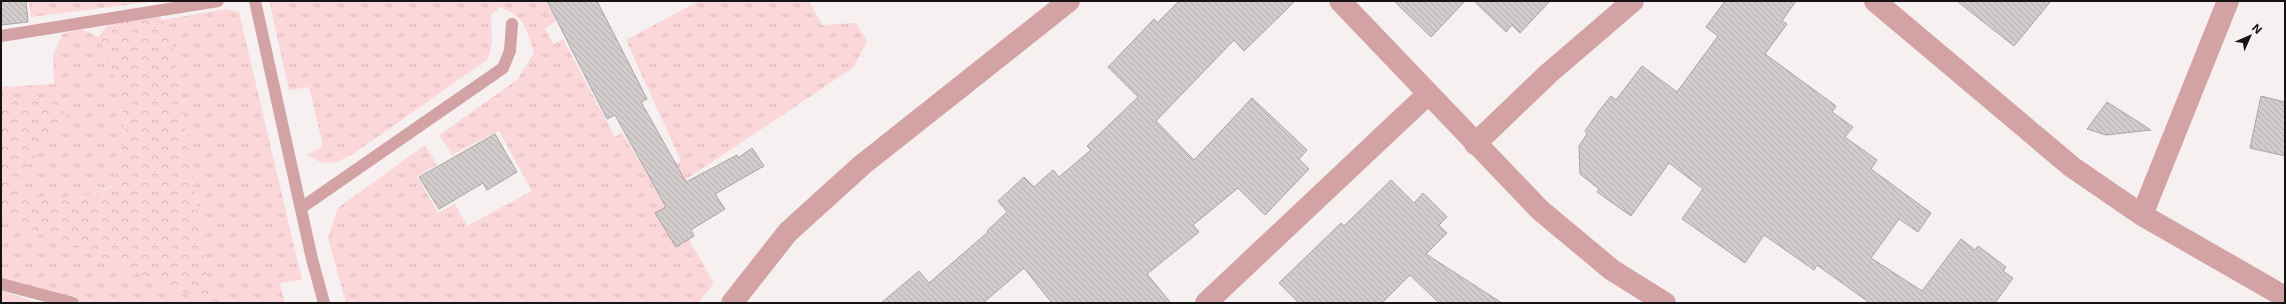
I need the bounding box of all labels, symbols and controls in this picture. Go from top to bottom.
north arrow [2230,16,2270,56]
text: N [2249,21,2265,37]

